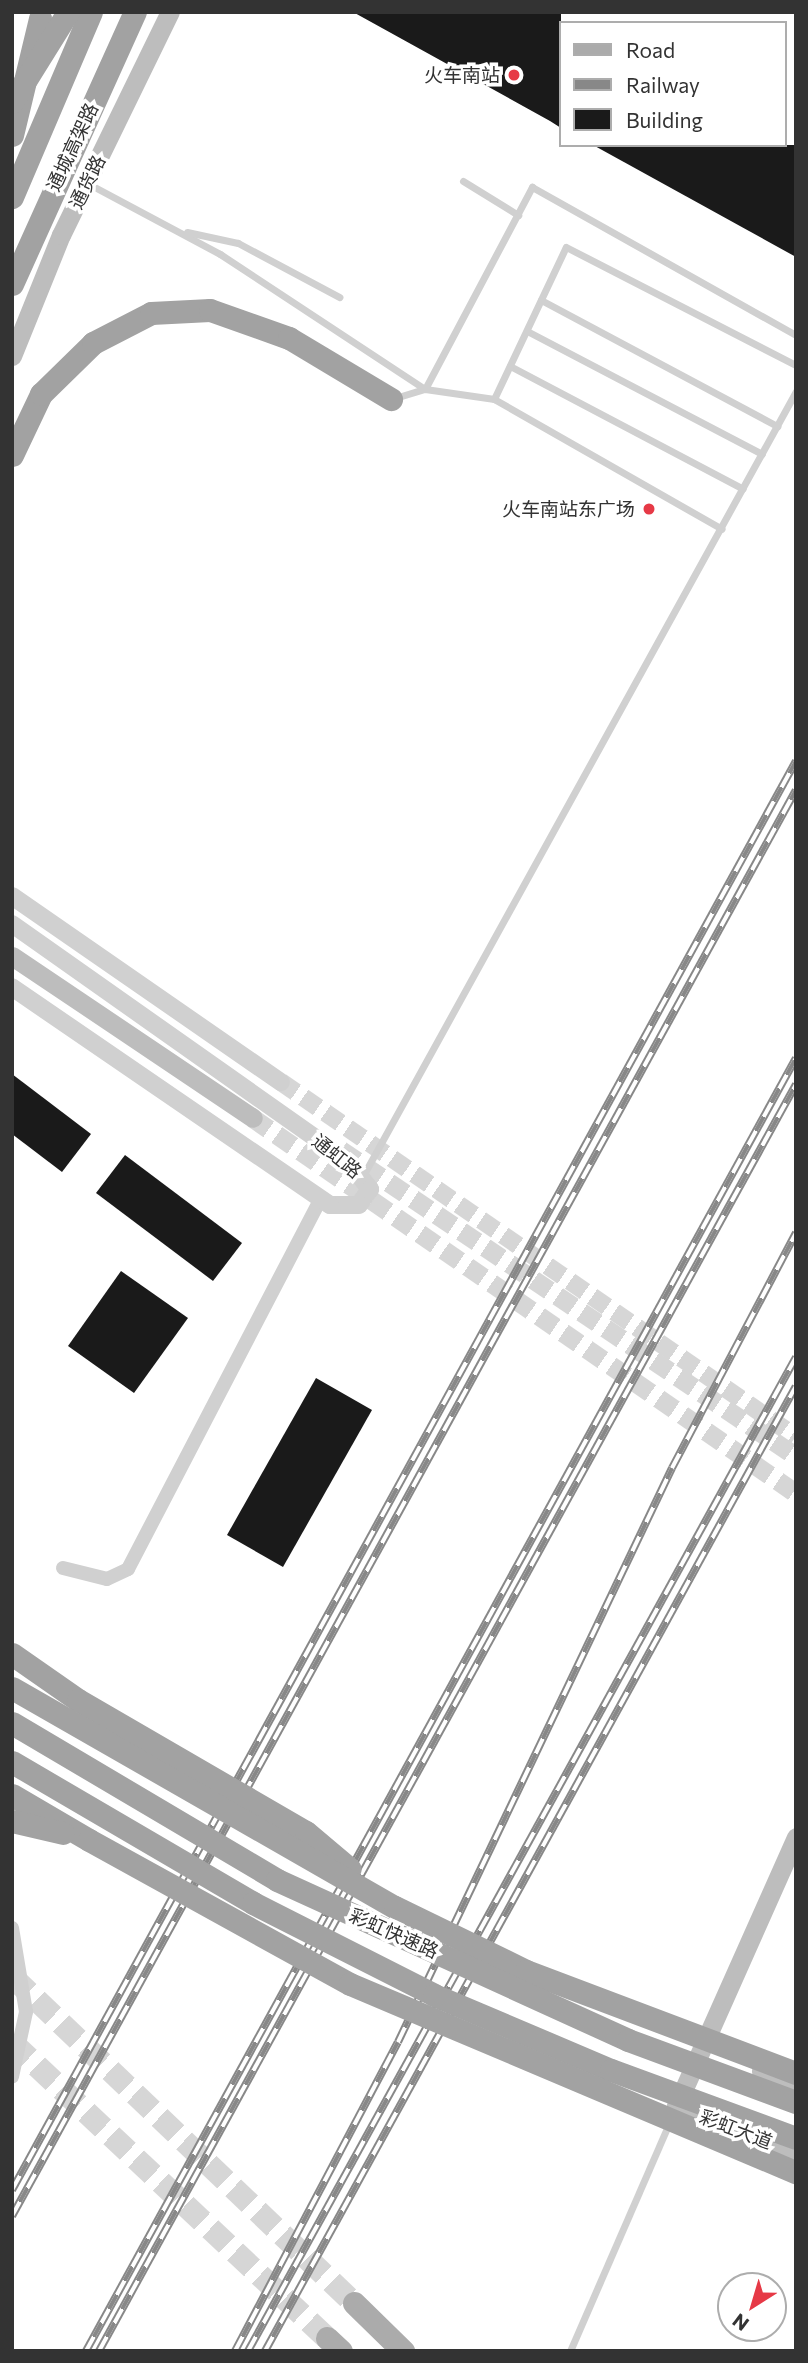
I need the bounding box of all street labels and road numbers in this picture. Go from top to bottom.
street label: 通城高架路 [42,99,102,195]
street label: 通货路 [64,151,110,213]
street label: 通虹路 [308,1129,366,1183]
street label: 彩虹快速路 [346,1903,442,1963]
street label: 彩虹大道 [696,2105,776,2153]

